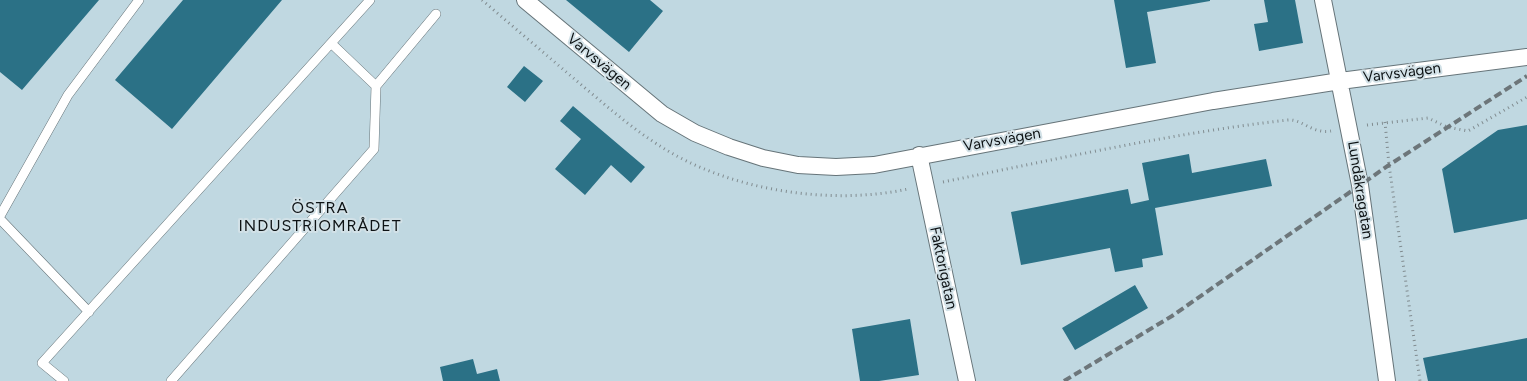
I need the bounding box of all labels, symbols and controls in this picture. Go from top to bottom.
street label: Varvsvägen [563,30,635,94]
street label: Varvsvägen [1362,59,1442,87]
street label: Varvsvägen [962,124,1042,156]
street label: Lundåkragatan [1343,140,1377,240]
district label: ÖSTRA INDUSTRIOMRÅDET [237,198,403,236]
street label: Faktorigatan [925,225,961,311]

